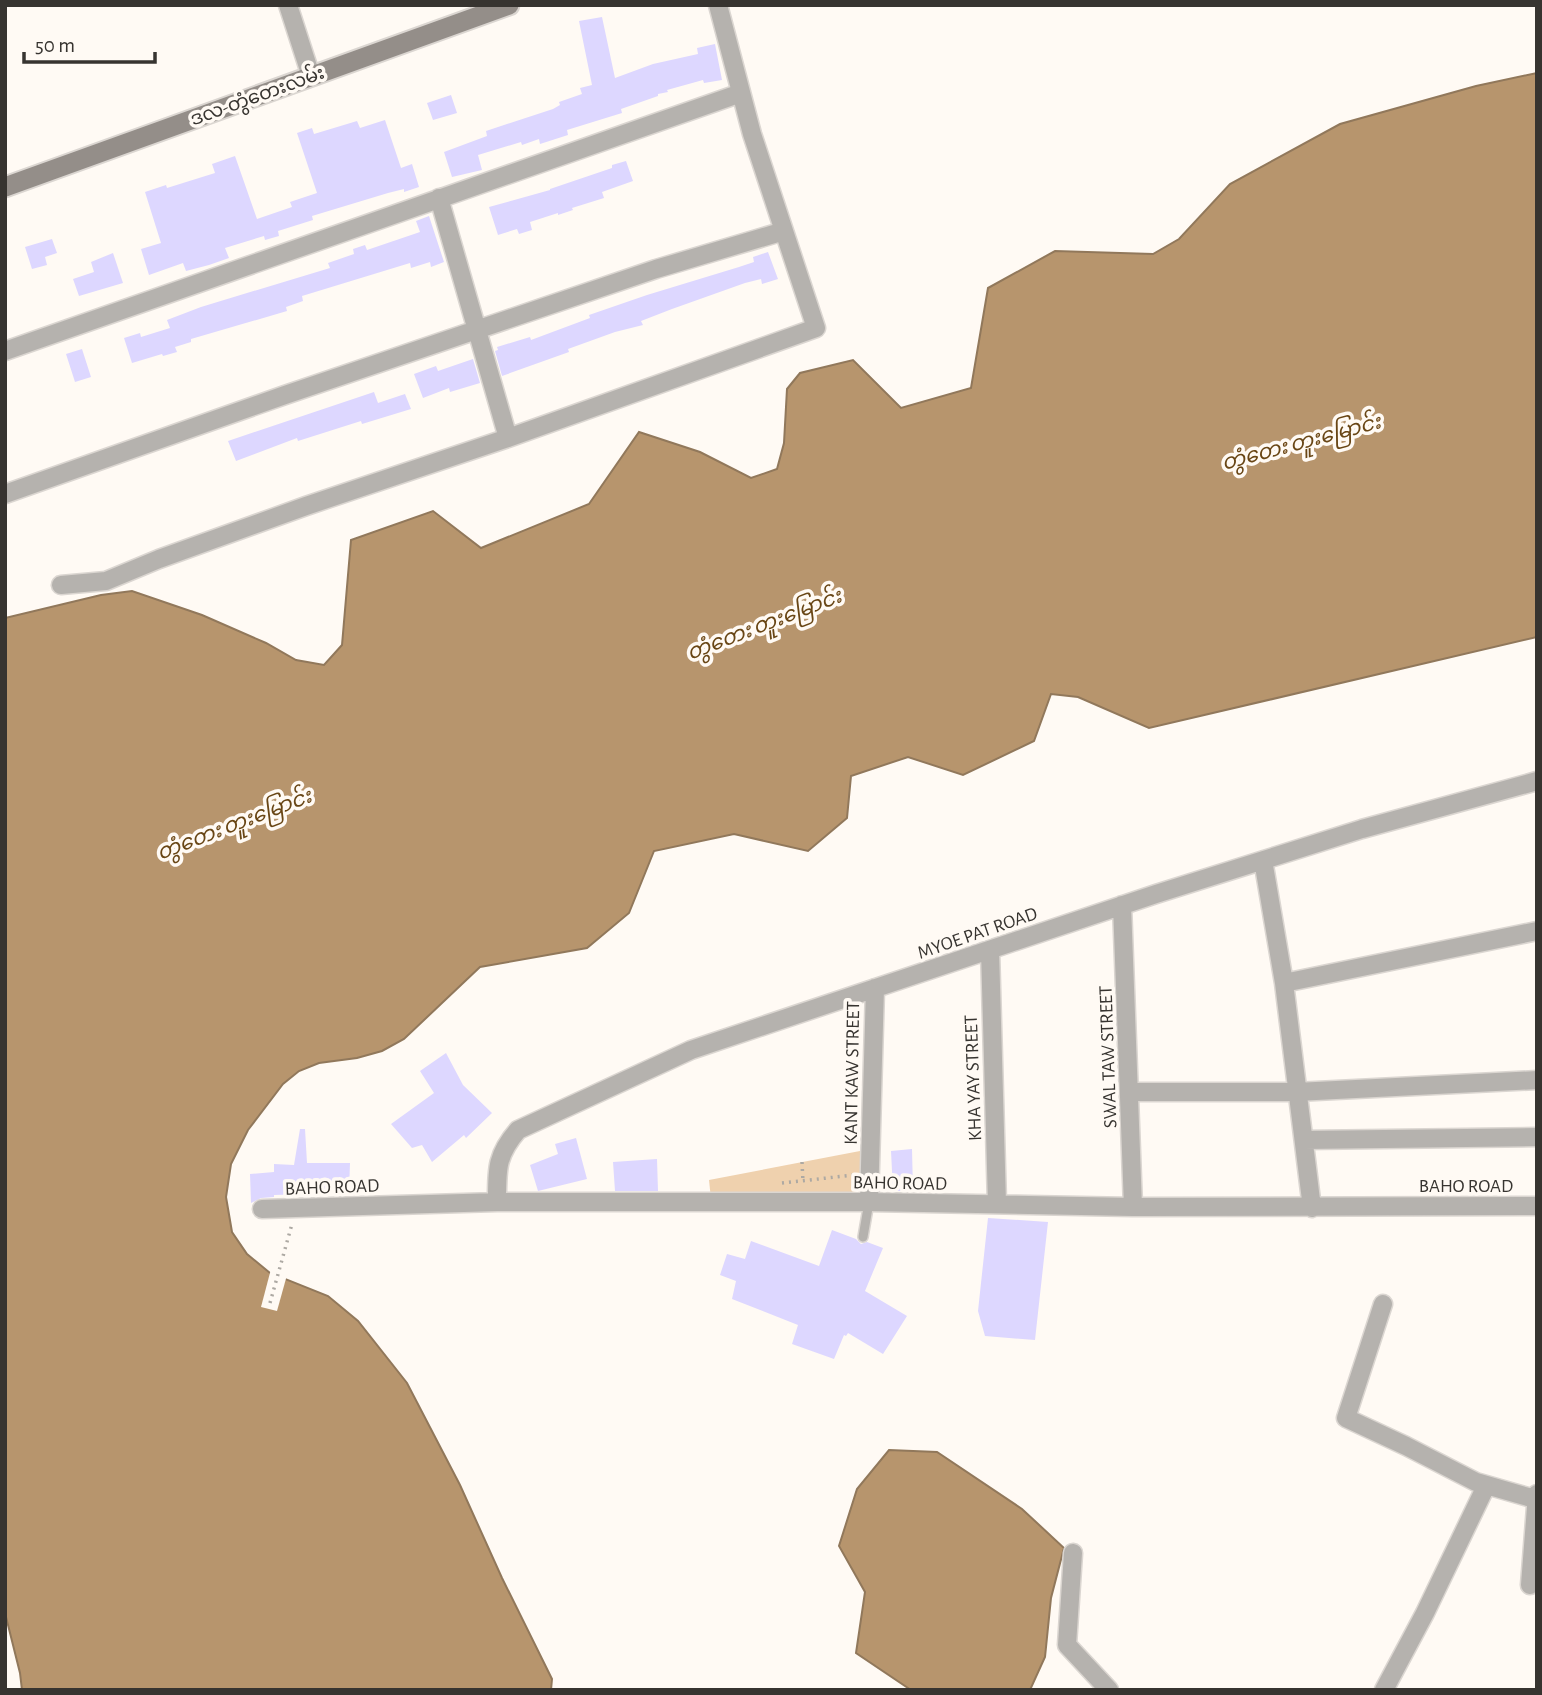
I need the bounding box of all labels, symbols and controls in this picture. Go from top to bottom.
scale bar [24,21,156,65]
text: 50 m [35,35,75,56]
street label: ဒလ-တွံတေးလမ်း [186,58,329,134]
water label: တွံတေး တူးမြောင်း [1218,406,1386,480]
water label: တွံတေး တူးမြောင်း [682,580,848,669]
water label: တွံတေး တူးမြောင်း [152,780,318,869]
street label: MYOE PAT ROAD [915,904,1040,963]
street label: SWAL TAW STREET [1097,985,1120,1129]
street label: KANT KAW STREET [842,1001,863,1145]
street label: KHA YAY STREET [962,1015,985,1141]
street label: BAHO ROAD [853,1173,947,1194]
street label: BAHO ROAD [285,1176,380,1199]
street label: BAHO ROAD [1419,1177,1513,1196]

